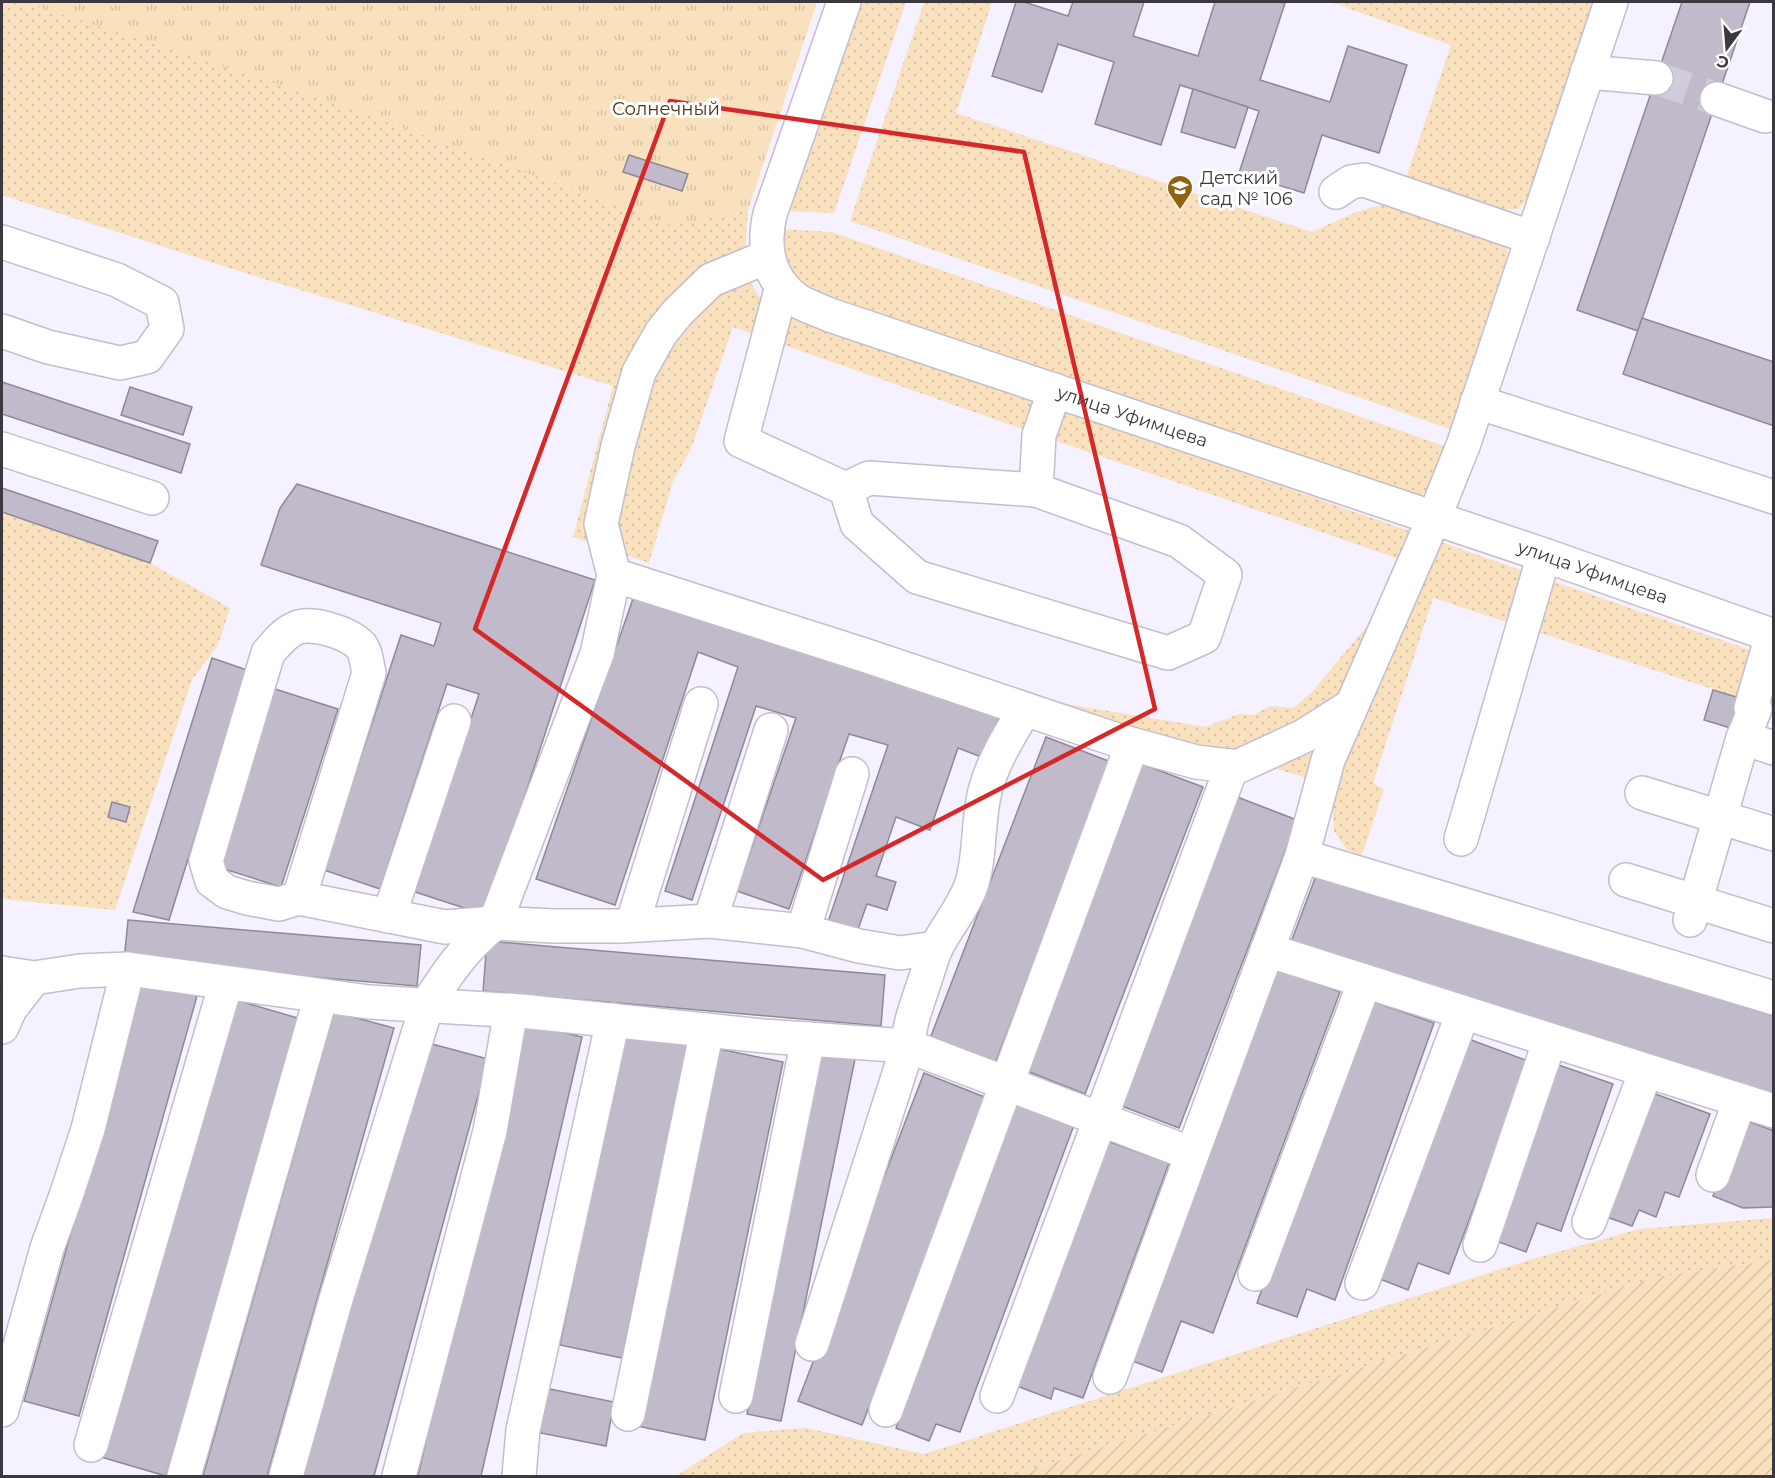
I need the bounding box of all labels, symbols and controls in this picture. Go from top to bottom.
north arrow [1697,18,1757,78]
text: С [1714,51,1731,73]
park label: Солнечный [612,98,720,120]
place label: Детский сад № 106 [1200,167,1293,210]
school or university icon: Детский сад № 106 [1165,173,1195,211]
street label: улица Уфимцева [1053,381,1211,452]
street label: улица Уфимцева [1514,536,1671,609]

